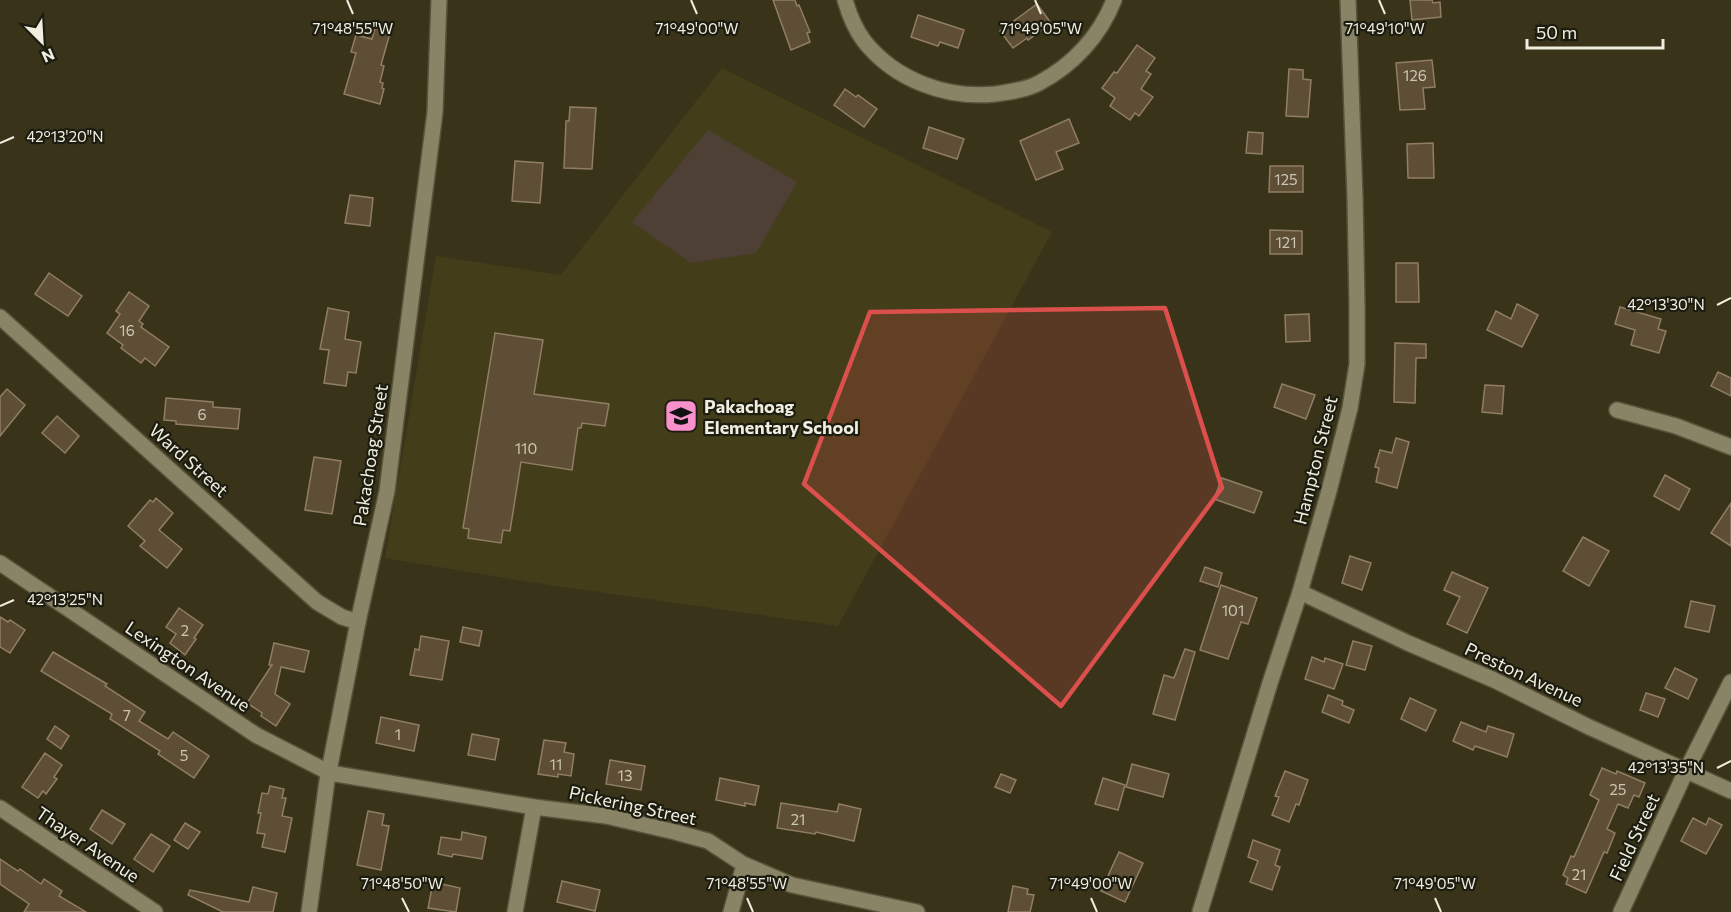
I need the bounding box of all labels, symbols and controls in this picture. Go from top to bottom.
north arrow [12,12,72,72]
scale bar [1527,12,1664,50]
text: 71°48'55"W [313,19,393,37]
text: 71°49'00"W [655,19,739,37]
text: 71°49'05"W [1000,19,1082,37]
text: 71°49'10"W [1345,19,1425,37]
text: 50 m [1536,21,1577,43]
text: N [39,45,58,67]
house number: 126 [1403,66,1427,84]
text: 42°13'20"N [26,127,104,145]
house number: 125 [1274,170,1298,188]
house number: 121 [1275,233,1297,251]
text: 42°13'30"N [1627,295,1705,313]
house number: 16 [119,321,135,339]
street label: Pakachoag Street [348,382,392,528]
street label: Hampton Street [1288,393,1342,527]
place label: Pakachoag Elementary School [704,395,859,438]
school or university icon: Pakachoag Elementary School [663,398,699,434]
house number: 6 [197,405,207,423]
street label: Ward Street [145,419,233,501]
house number: 110 [515,439,537,457]
text: 42°13'25"N [27,590,103,608]
house number: 101 [1222,601,1244,619]
street label: Lexington Avenue [121,616,255,716]
house number: 2 [181,621,189,639]
street label: Preston Avenue [1462,637,1586,711]
house number: 7 [123,706,131,724]
house number: 1 [395,725,401,743]
house number: 5 [180,746,188,764]
house number: 11 [550,755,562,773]
text: 42°13'35"N [1628,758,1704,776]
house number: 13 [618,766,632,784]
house number: 25 [1610,780,1626,798]
street label: Pickering Street [567,781,699,829]
street label: Field Street [1604,790,1664,884]
street label: Thayer Avenue [32,801,144,887]
house number: 21 [791,810,805,828]
house number: 21 [1572,865,1586,883]
text: 71°48'50"W [361,874,443,892]
text: 71°48'55"W [707,874,787,892]
text: 71°49'00"W [1049,874,1133,892]
text: 71°49'05"W [1394,874,1476,892]

